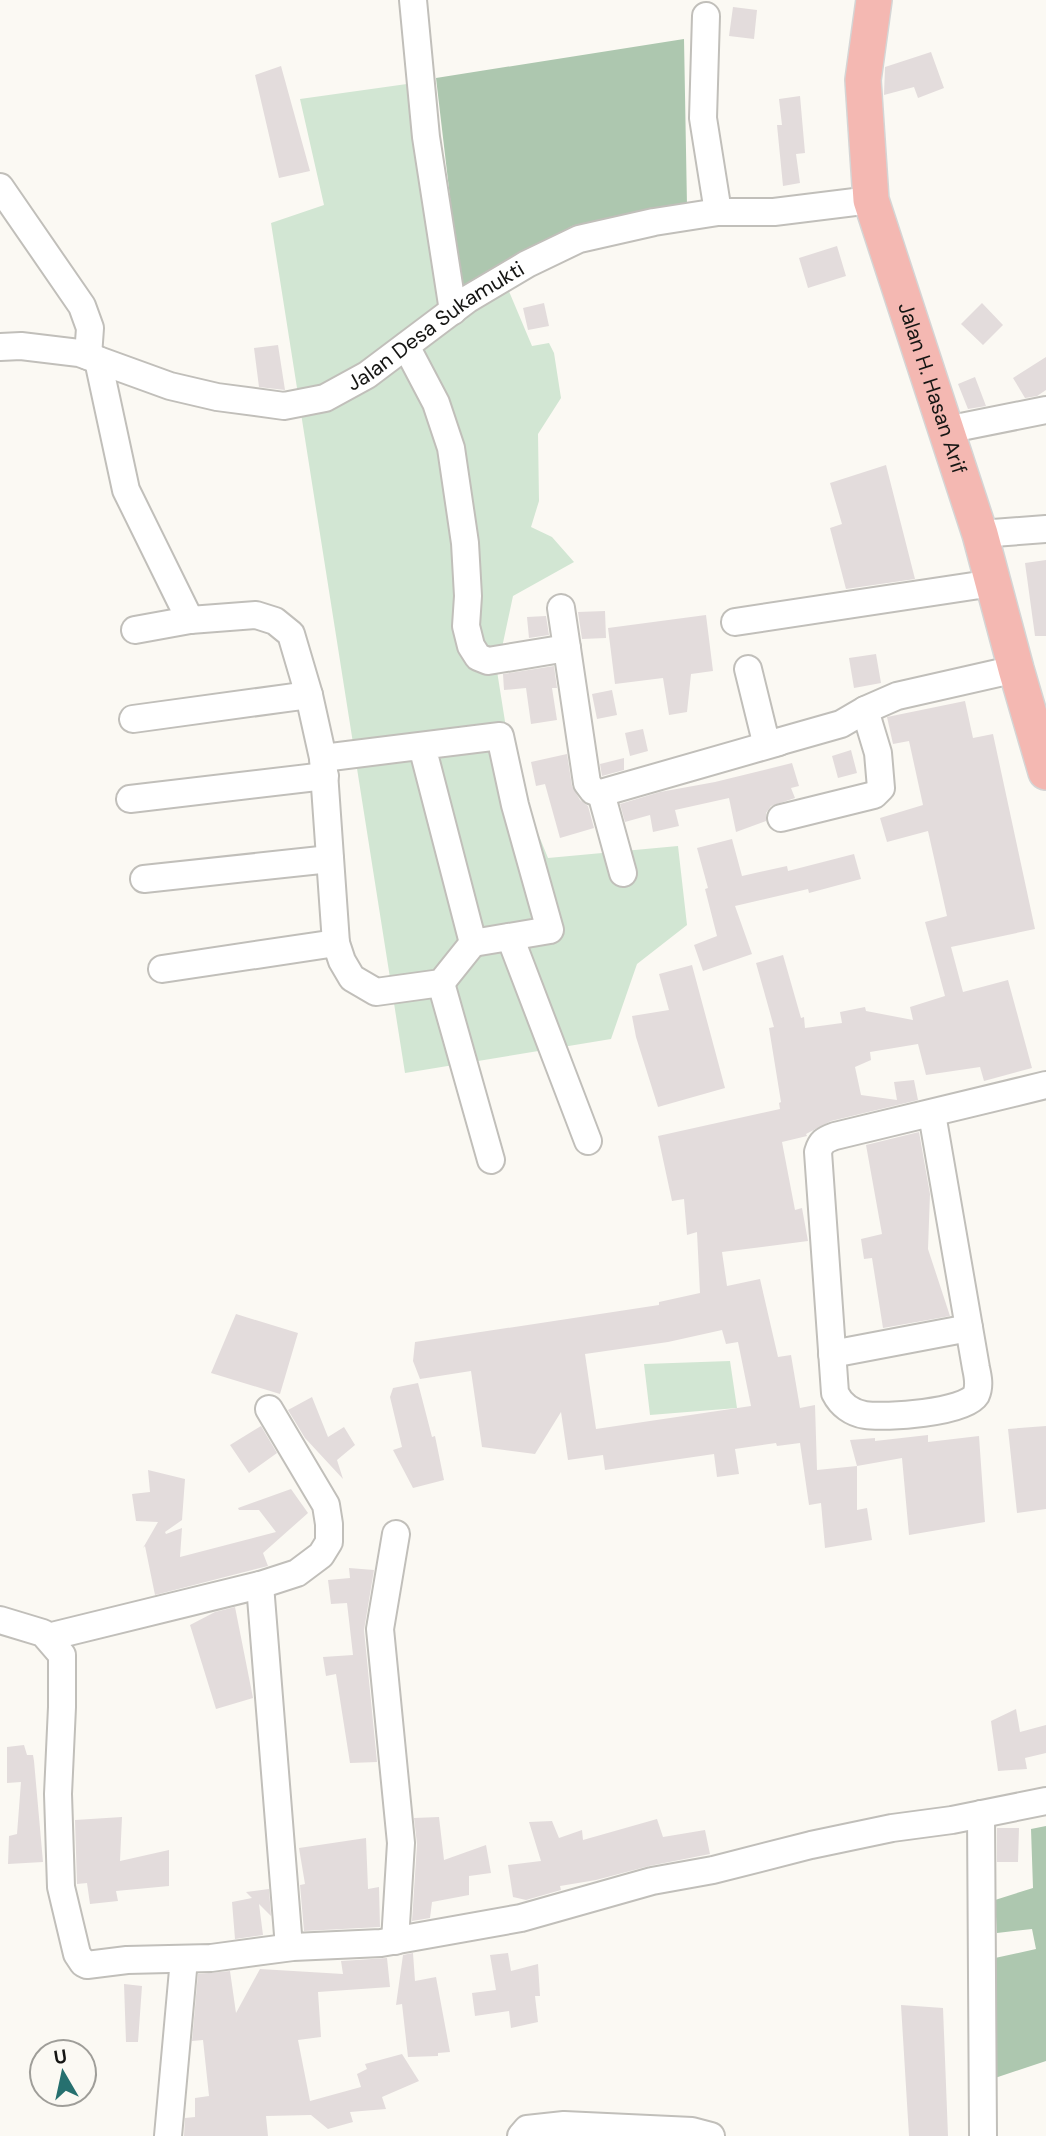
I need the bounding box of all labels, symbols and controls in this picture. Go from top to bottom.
street label: Jalan Desa Sukamukti [342,255,529,397]
street label: Jalan H. Hasan Arif [891,299,974,478]
north arrow [28,2038,98,2108]
text: U [52,2043,69,2070]

